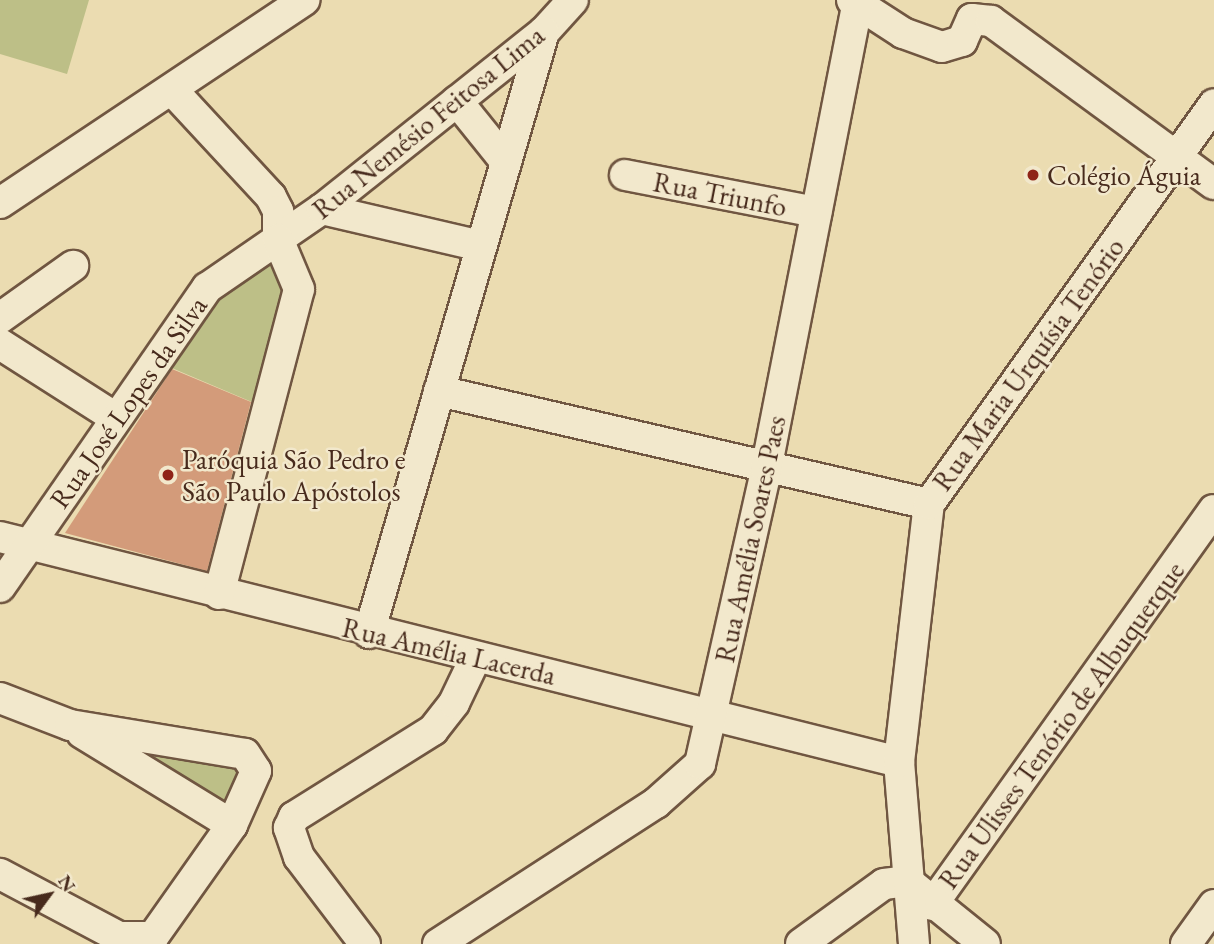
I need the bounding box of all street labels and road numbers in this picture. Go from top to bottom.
street label: Rua Nemésio Feitosa Lima [305,18,551,226]
street label: Rua Triunfo [650,165,790,223]
street label: Rua Maria Urquísia Tenório [925,231,1131,497]
street label: Rua José Lopes da Silva [42,289,214,515]
street label: Rua Amélia Soares Paes [707,412,793,666]
street label: Rua Ulisses Tenório de Albuquerque [931,555,1191,895]
street label: Rua Amélia Lacerda [339,610,559,692]

